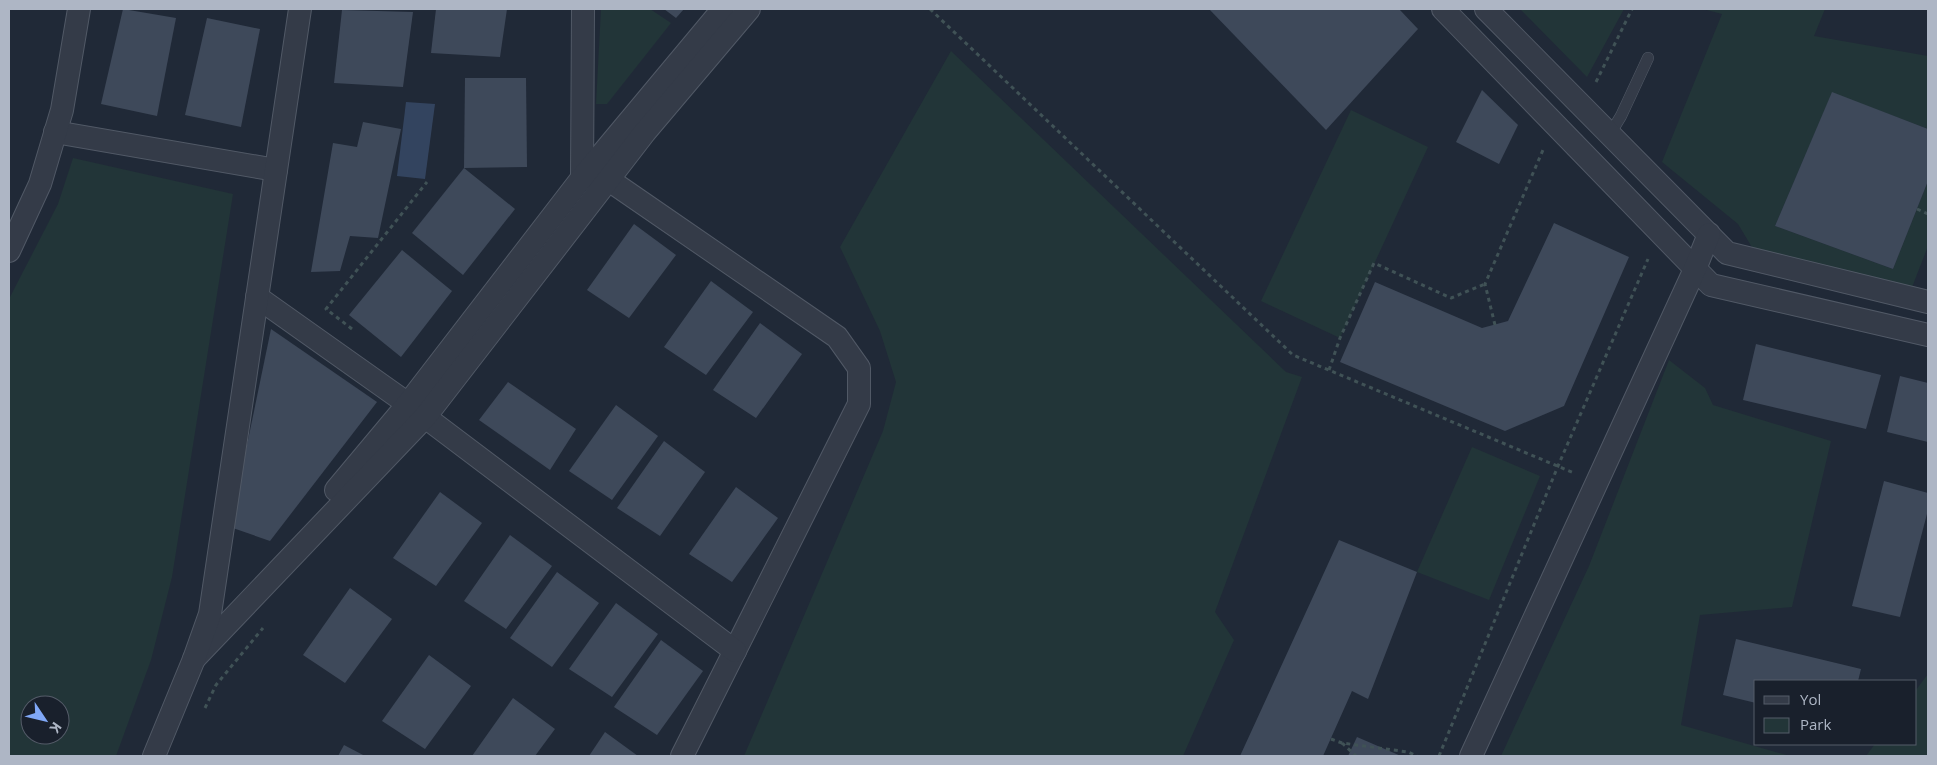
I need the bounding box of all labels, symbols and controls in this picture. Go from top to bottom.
legend [1754,680,1917,745]
text: Yol [1800,689,1821,709]
north arrow [20,695,70,745]
text: Park [1800,714,1831,734]
text: K [45,718,67,738]

